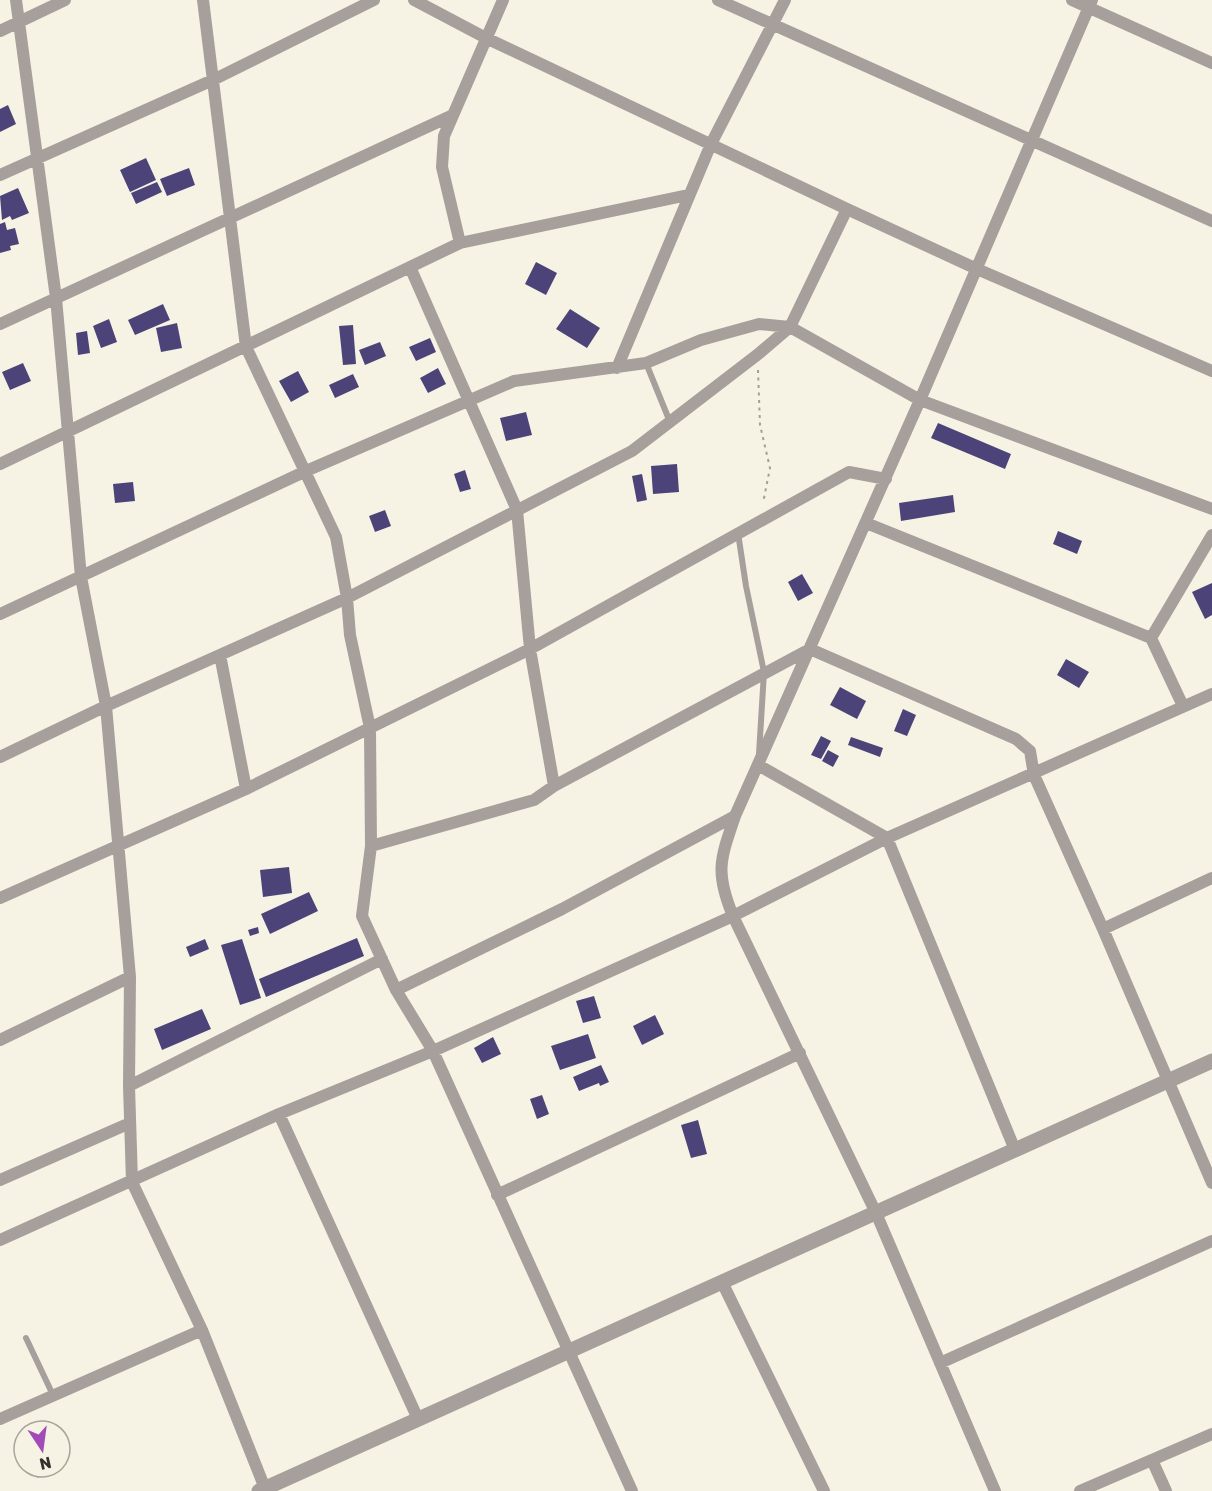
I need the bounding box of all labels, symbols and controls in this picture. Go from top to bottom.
north arrow [12,1419,72,1479]
text: N [38,1453,53,1474]

